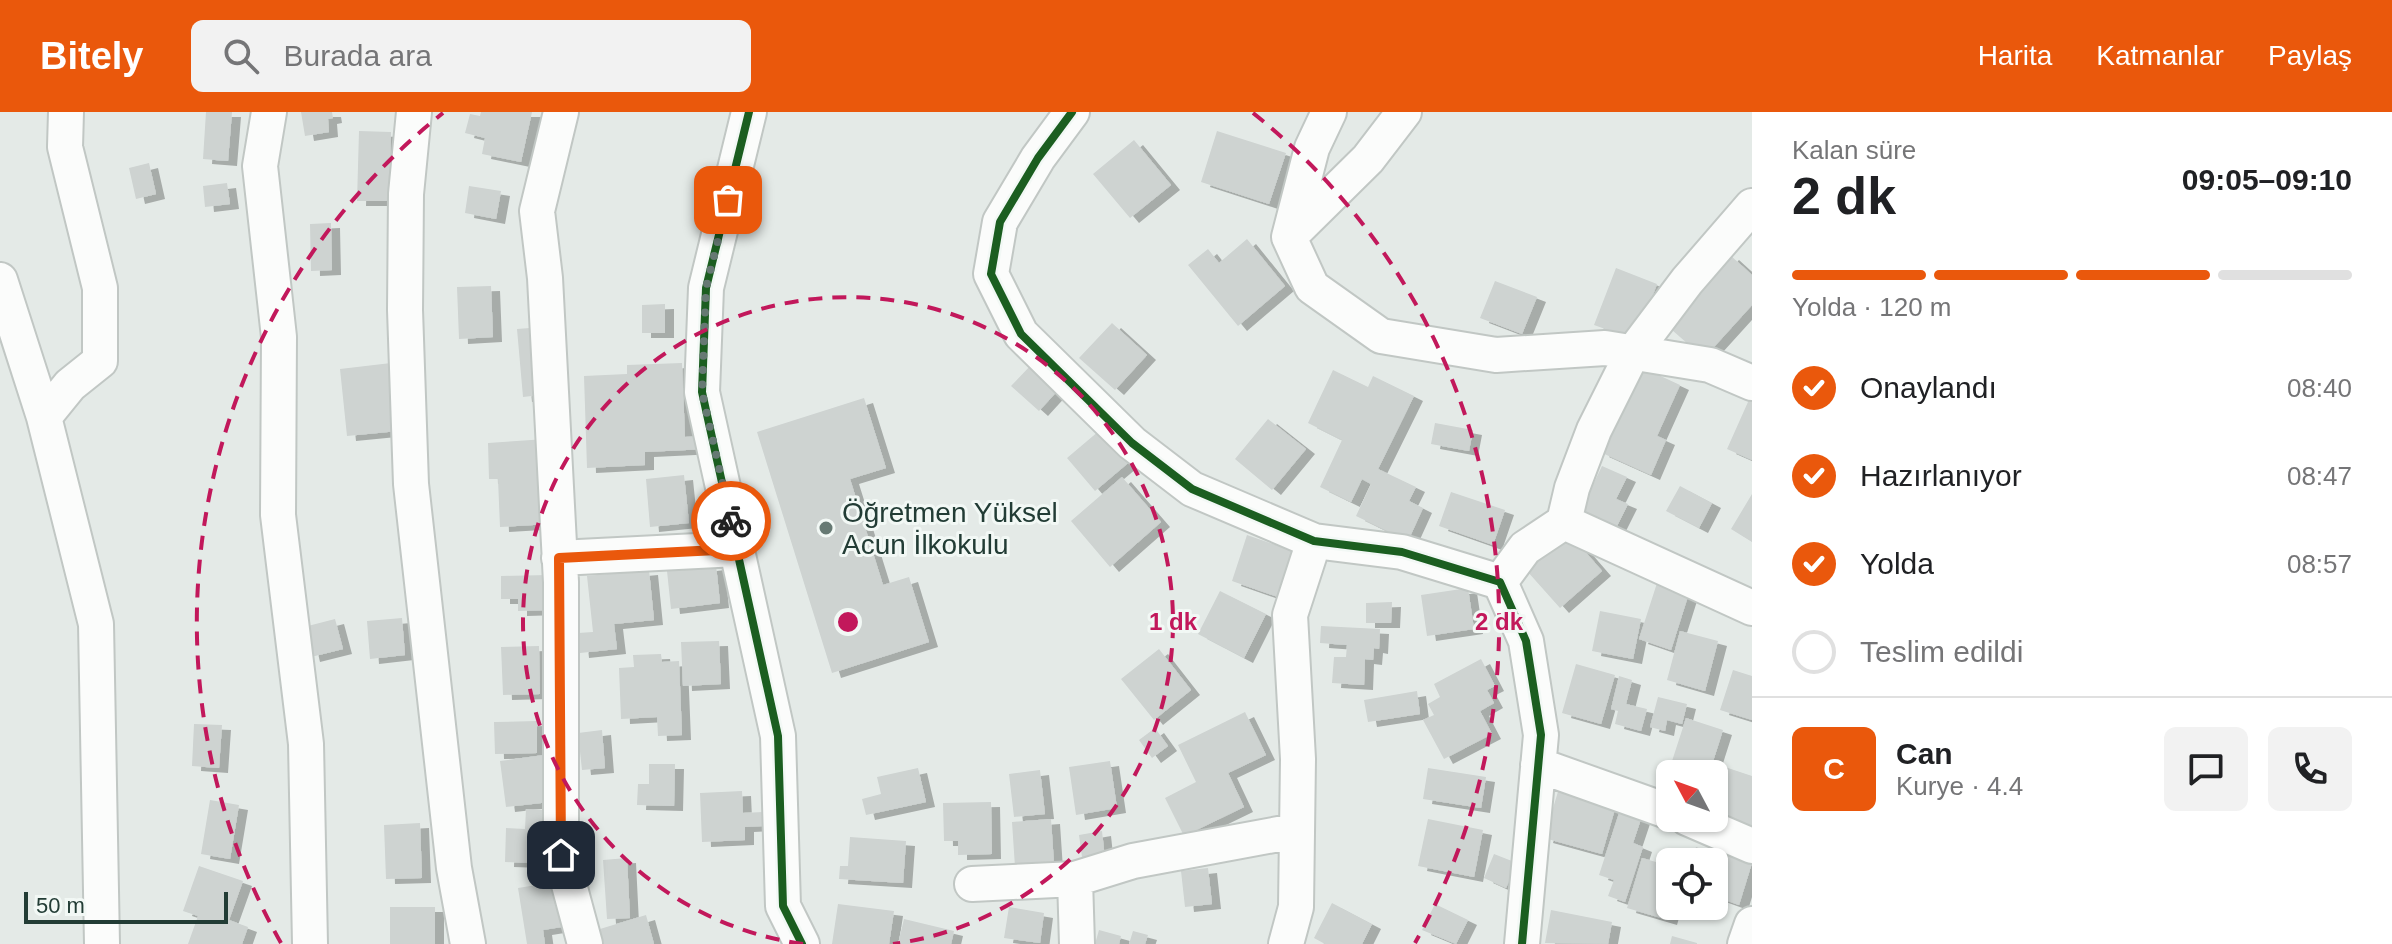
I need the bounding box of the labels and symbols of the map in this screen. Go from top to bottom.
pin [694,166,762,234]
courier [691,481,771,561]
place label: Öğretmen Yüksel Acun İlkokulu [842,497,1058,560]
marker: Öğretmen Yüksel Acun İlkokulu [817,519,835,537]
centre of rings [834,608,862,636]
text: 1 dk [1149,608,1198,635]
text: 2 dk [1475,608,1524,635]
north arrow [1656,760,1728,832]
pin [527,821,595,889]
scale bar [24,888,228,924]

